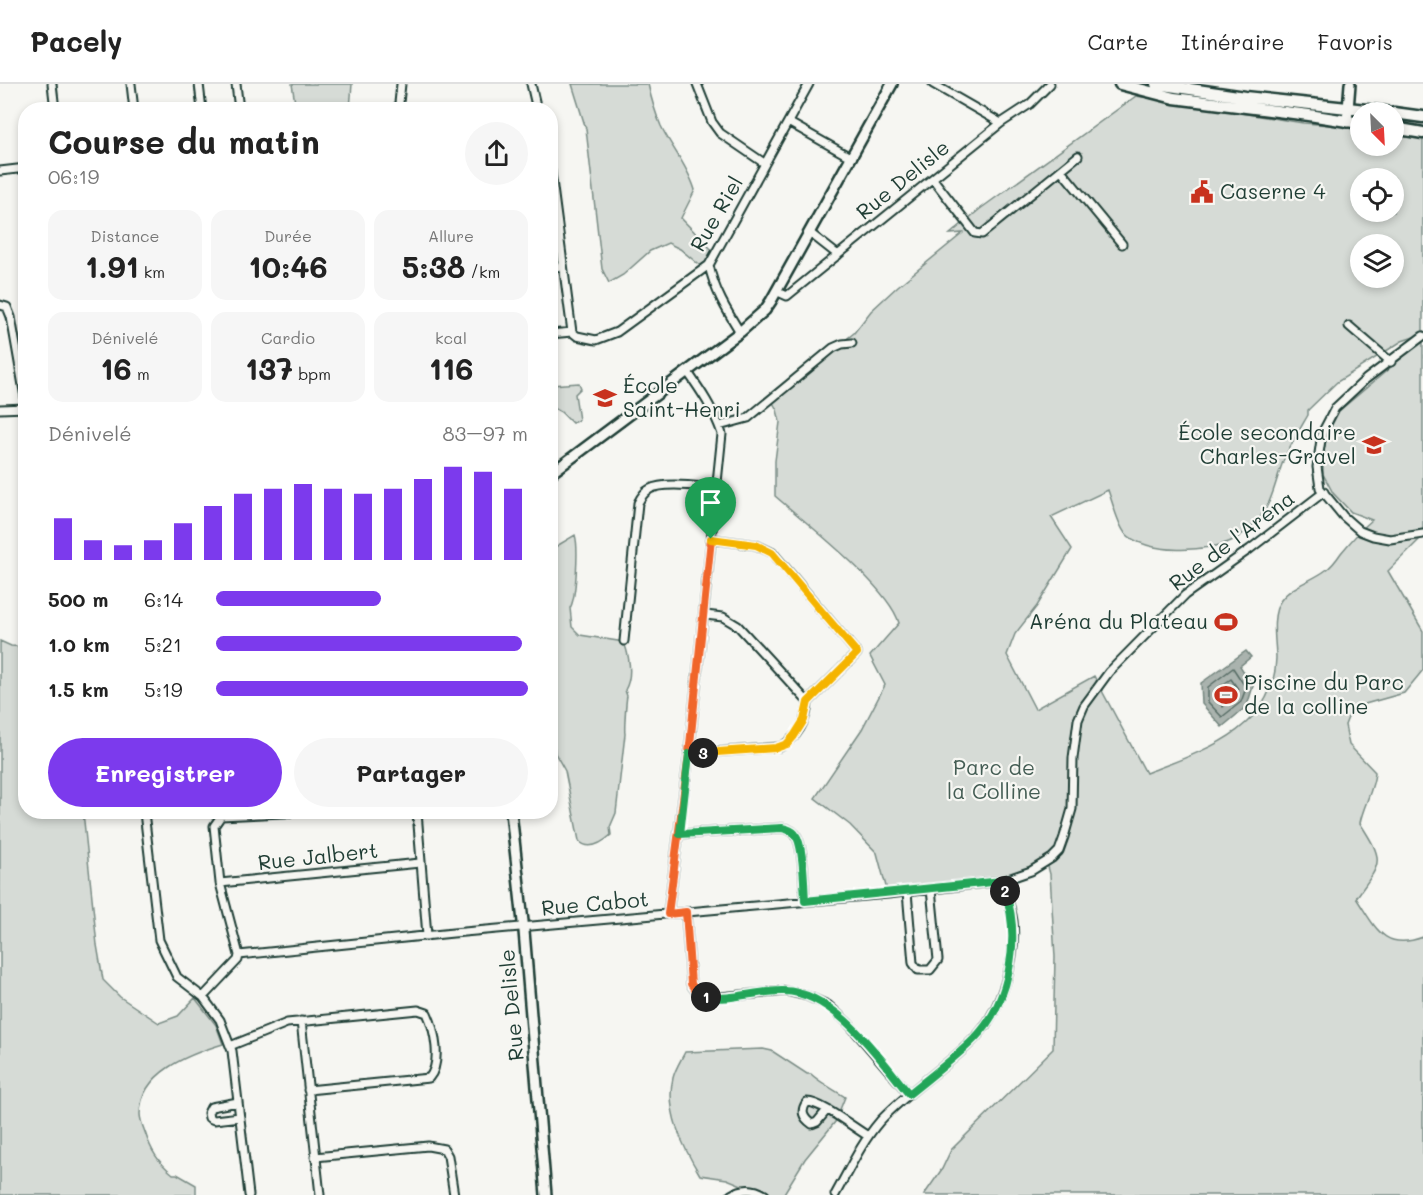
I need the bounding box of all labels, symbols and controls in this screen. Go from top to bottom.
text: Pacely [30,23,122,59]
text: Carte [1087,28,1148,55]
text: Itinéraire [1181,28,1284,55]
text: Favoris [1317,28,1393,55]
north arrow [1350,102,1404,156]
map controls [1350,102,1404,288]
text: Course du matin [48,119,320,162]
button: share [465,122,528,185]
street label: Rue Delisle [850,133,954,225]
text: 06:19 [48,163,99,189]
button: locate [1350,168,1404,222]
street label: Rue Riel [683,171,748,256]
place label: Caserne 4 [1220,177,1326,204]
public building icon: Caserne 4 [1189,179,1215,205]
text: Distance [91,225,159,246]
text: Durée [264,225,312,246]
text: Allure [428,225,474,246]
button: layers [1350,234,1404,288]
text: 1.91 [85,246,139,286]
text: 10:46 [248,246,328,286]
text: 5:38 [402,246,465,286]
text: km [139,261,165,282]
text: /km [465,261,500,282]
text: Dénivelé [92,327,158,348]
text: Cardio [261,327,315,348]
text: kcal [435,327,467,348]
text: 16 [100,348,132,388]
text: 137 [245,348,293,388]
text: 116 [429,348,473,388]
text: m [132,363,150,384]
text: bpm [293,363,331,384]
place label: École Saint-Henri [623,371,741,422]
school or university icon: École Saint-Henri [592,385,618,411]
place label: École secondaire Charles-Gravel [1178,418,1356,469]
text: Dénivelé [48,420,132,446]
text: 83–97 m [443,420,528,446]
school or university icon: École secondaire Charles-Gravel [1361,432,1387,458]
pin [685,477,736,539]
street label: Rue de l'Aréna [1163,484,1299,596]
icon: arrive [694,486,727,519]
text: 500 m [48,586,108,612]
text: 6:14 [144,586,183,612]
place label: Aréna du Plateau [1029,607,1208,634]
sports icon: Aréna du Plateau [1213,609,1239,635]
text: 1.0 km [48,631,110,657]
text: 5:21 [144,631,182,657]
place label: Piscine du Parc de la colline [1244,668,1404,719]
text: 1.5 km [48,676,109,702]
text: 5:19 [144,676,183,702]
sports icon: Piscine du Parc de la colline [1213,682,1239,708]
button: Enregistrer [48,738,282,807]
button: Partager [294,738,528,807]
pin: 3 [688,738,718,768]
text: 3 [698,742,708,763]
park label: Parc de la Colline [947,753,1041,804]
street label: Rue Jalbert [256,836,379,875]
pin: 2 [990,876,1020,906]
text: 2 [1001,880,1009,901]
street label: Rue Cabot [540,884,650,921]
street label: Rue Delisle [492,948,529,1062]
pin: 1 [691,982,721,1012]
text: 1 [702,986,710,1007]

